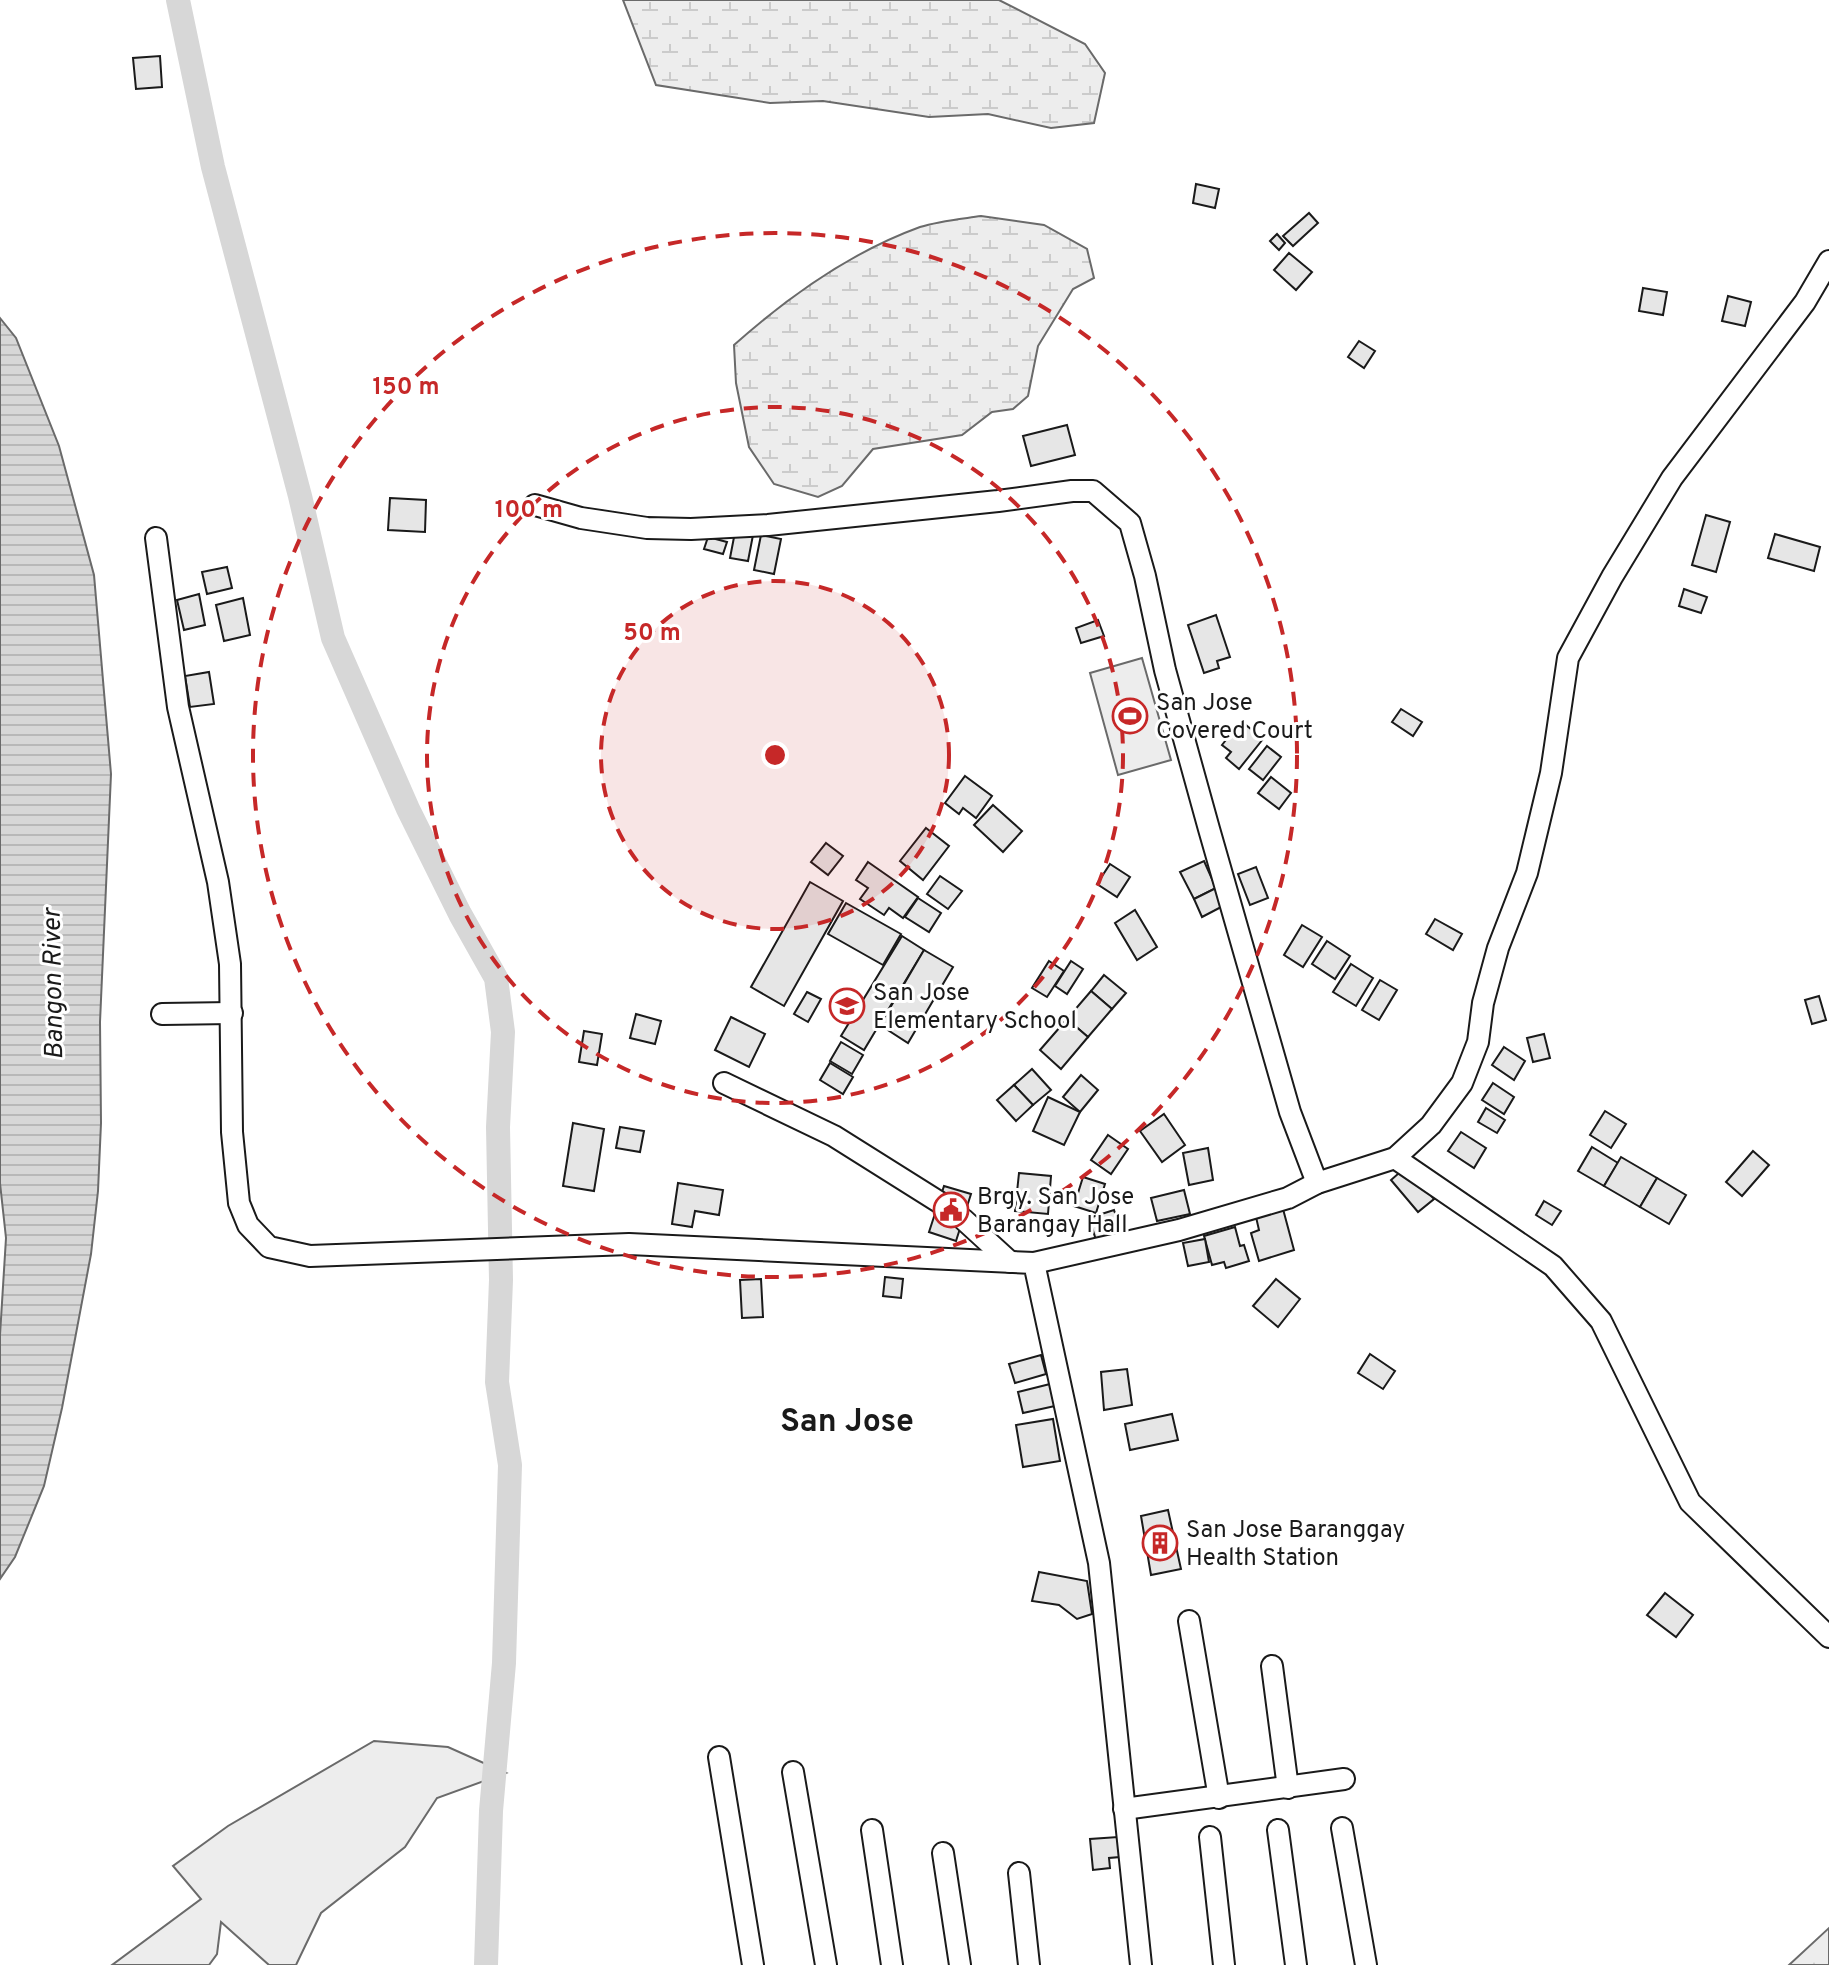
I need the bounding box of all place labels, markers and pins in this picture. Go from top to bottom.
place label: San Jose Covered Court [1156,689,1313,747]
sports icon: San Jose Covered Court [1111,697,1149,735]
centre of rings [761,741,789,769]
place label: San Jose Elementary School [873,979,1077,1037]
school or university icon: San Jose Elementary School [828,987,866,1025]
place label: Brgy. San Jose Barangay Hall [977,1183,1134,1241]
public building icon: Brgy. San Jose Barangay Hall [932,1191,970,1229]
place label: San Jose Baranggay Health Station [1186,1516,1405,1574]
building icon: San Jose Baranggay Health Station [1141,1524,1179,1562]

